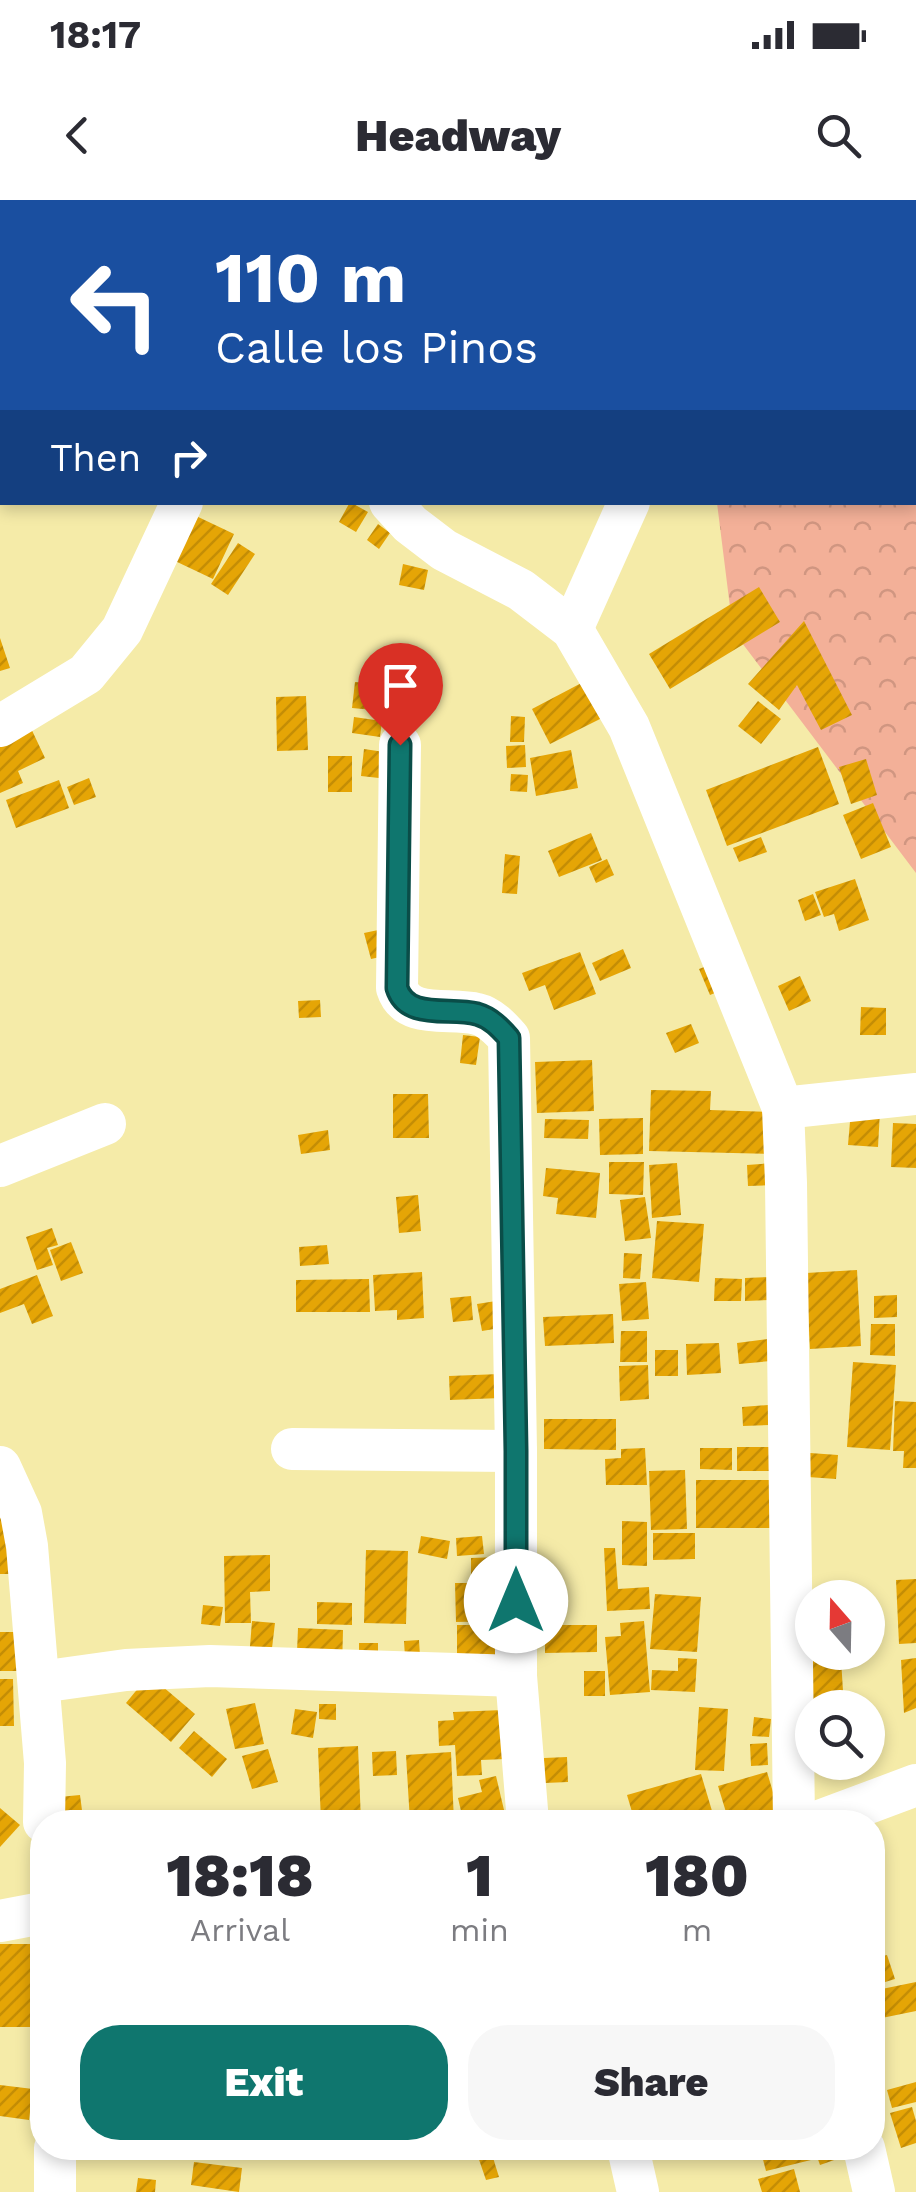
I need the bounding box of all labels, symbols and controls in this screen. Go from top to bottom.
text: 18:17 [50,13,141,57]
icon: back [50,108,105,163]
icon: search [811,108,866,163]
text: Headway [355,109,561,162]
text: 110 m [215,237,406,319]
icon: left [50,240,180,370]
text: Calle los Pinos [215,321,538,374]
icon: right [161,430,216,485]
text: Then [50,436,141,480]
pin [358,643,443,746]
icon: arrive [373,658,428,713]
position arrow [464,1549,568,1653]
north arrow [795,1580,885,1670]
map controls [795,1580,885,1780]
button: search [795,1690,885,1780]
text: 18:18 [166,1840,314,1911]
text: 1 [466,1840,493,1911]
text: 180 [645,1840,749,1911]
text: Arrival [190,1911,290,1949]
text: min [450,1911,509,1949]
text: m [682,1911,712,1949]
button: Exit [80,2025,448,2140]
button: Share [468,2025,835,2140]

